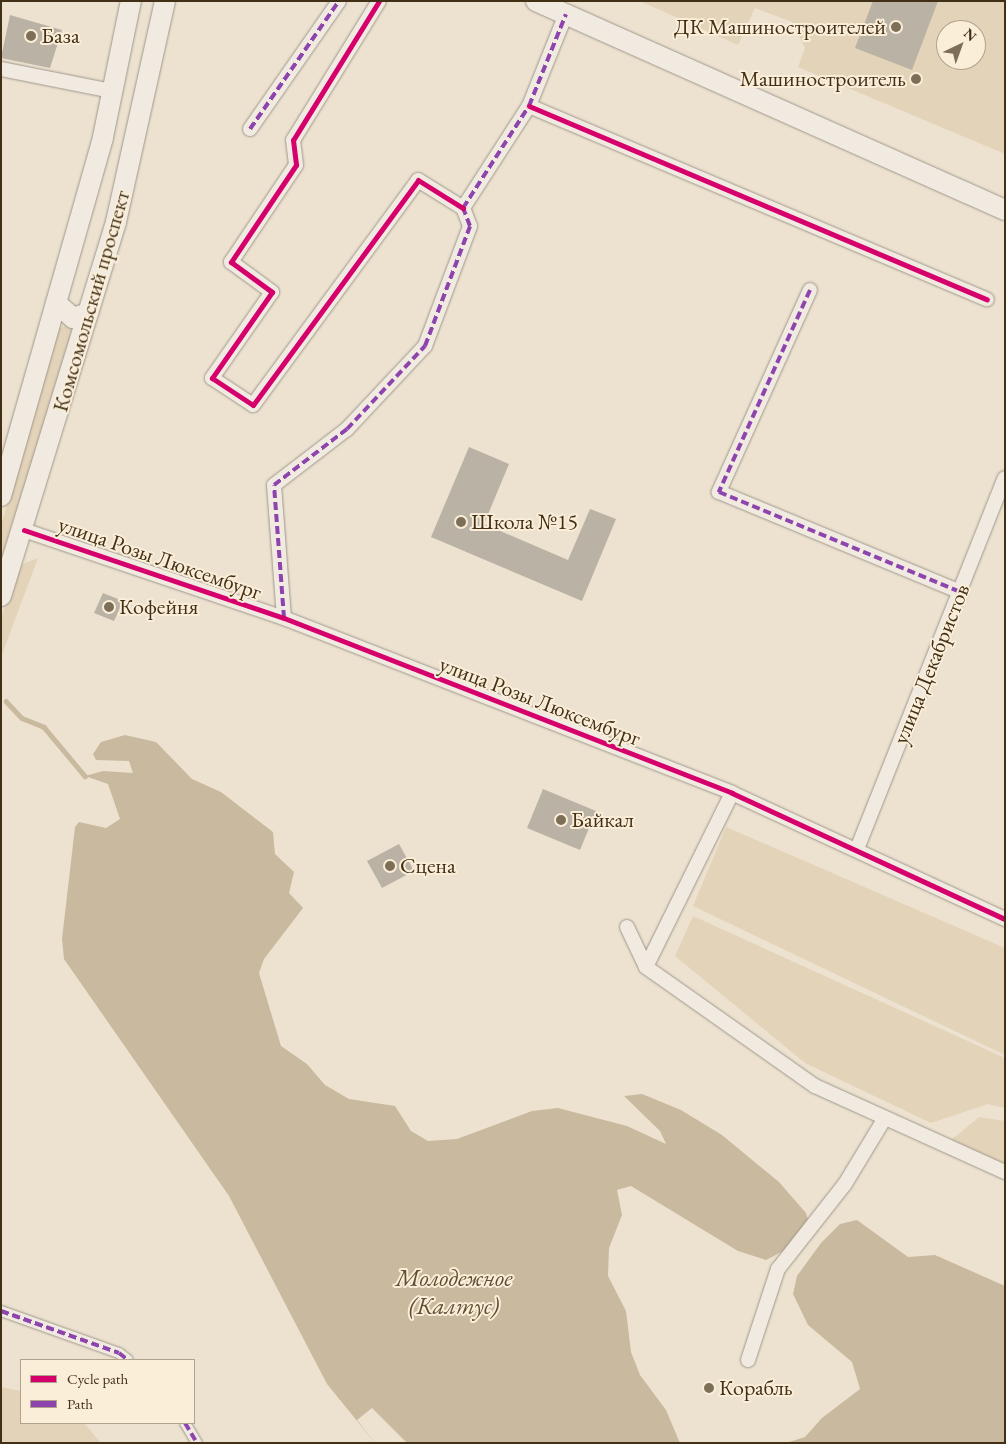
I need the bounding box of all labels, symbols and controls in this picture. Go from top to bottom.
place label: ДК Машиностроителей [674,14,886,40]
north arrow [936,20,986,70]
marker: ДК Машиностроителей [890,21,902,33]
place label: База [41,23,80,49]
text: N [960,24,981,45]
marker: База [25,30,37,42]
place label: Машиностроитель [740,66,906,92]
marker: Машиностроитель [910,73,922,85]
street label: Комсомольский проспект [47,187,135,415]
place label: Школа №15 [471,509,578,535]
street label: улица Розы Люксембург [55,511,265,605]
marker: Школа №15 [455,516,467,528]
street label: улица Декабристов [887,580,975,748]
place label: Кофейня [119,594,198,620]
marker: Кофейня [103,601,115,613]
street label: улица Розы Люксембург [436,650,644,752]
place label: Байкал [571,807,634,833]
marker: Байкал [555,814,567,826]
place label: Сцена [400,853,456,879]
marker: Сцена [384,860,396,872]
water label: Молодежное (Калтус) [396,1264,512,1320]
legend [20,1359,195,1424]
text: Cycle path [67,1369,128,1388]
place label: Корабль [719,1375,793,1401]
marker: Корабль [703,1382,715,1394]
text: Path [67,1394,93,1413]

